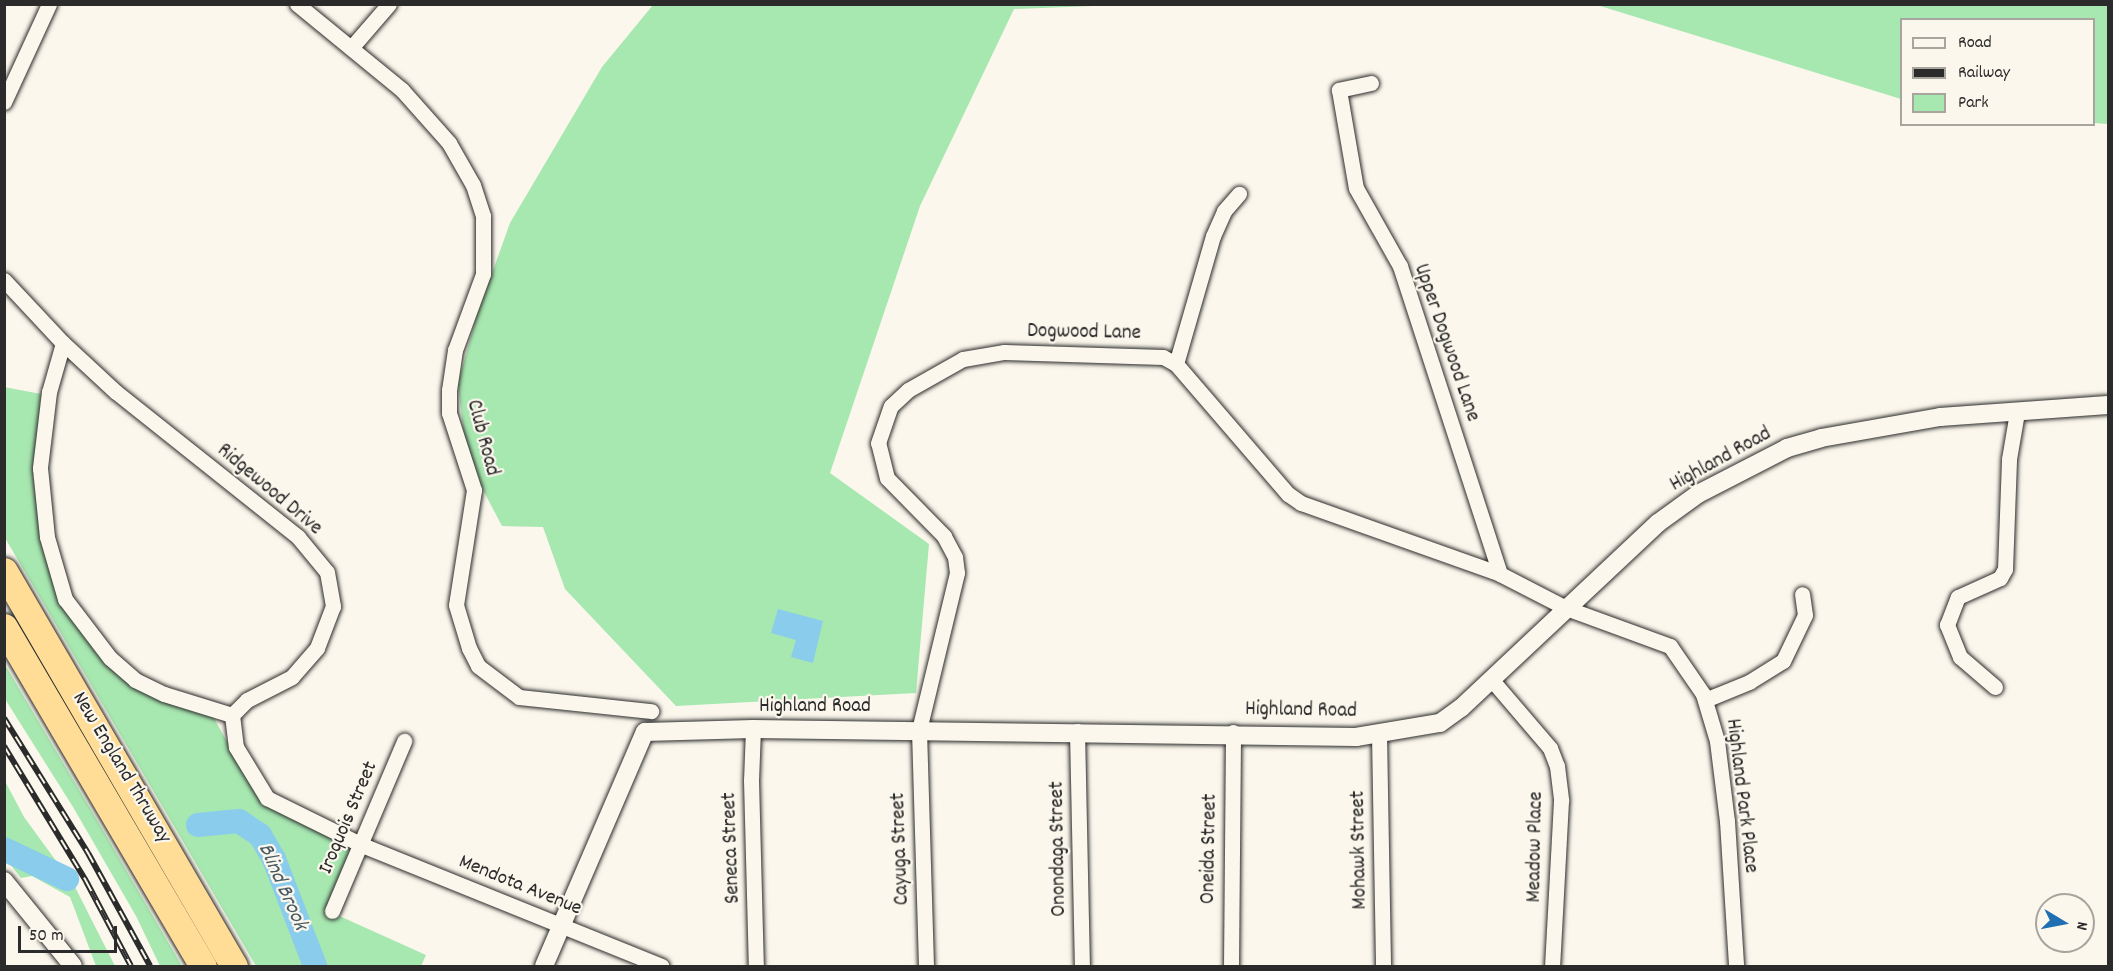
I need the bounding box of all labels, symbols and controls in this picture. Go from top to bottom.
legend [1900,18,2095,126]
text: Road [1958,31,1992,56]
text: Railway [1958,61,2010,86]
text: Park [1958,91,1989,116]
street label: Upper Dogwood Lane [1407,261,1485,425]
street label: Dogwood Lane [1027,319,1141,347]
street label: Club Road [460,397,504,479]
street label: Highland Road [1666,422,1776,498]
street label: Ridgewood Drive [211,439,327,541]
street label: New England Thruway [66,688,176,848]
street label: Highland Road [759,694,871,720]
street label: Highland Road [1245,697,1357,725]
street label: Highland Park Place [1719,717,1763,875]
street label: Iroquois Street [314,758,384,878]
street label: Onondaga Street [1045,781,1073,917]
street label: Mohawk Street [1346,790,1374,910]
street label: Meadow Place [1522,791,1550,903]
street label: Seneca Street [717,792,747,904]
street label: Cayuga Street [886,792,916,906]
street label: Oneida Street [1196,794,1224,904]
water label: Blind Brook [251,839,313,935]
street label: Mendota Avenue [455,850,585,922]
north arrow [2035,893,2095,953]
scale bar [21,914,120,952]
text: N [2069,920,2093,932]
text: 50 m [29,924,64,949]

